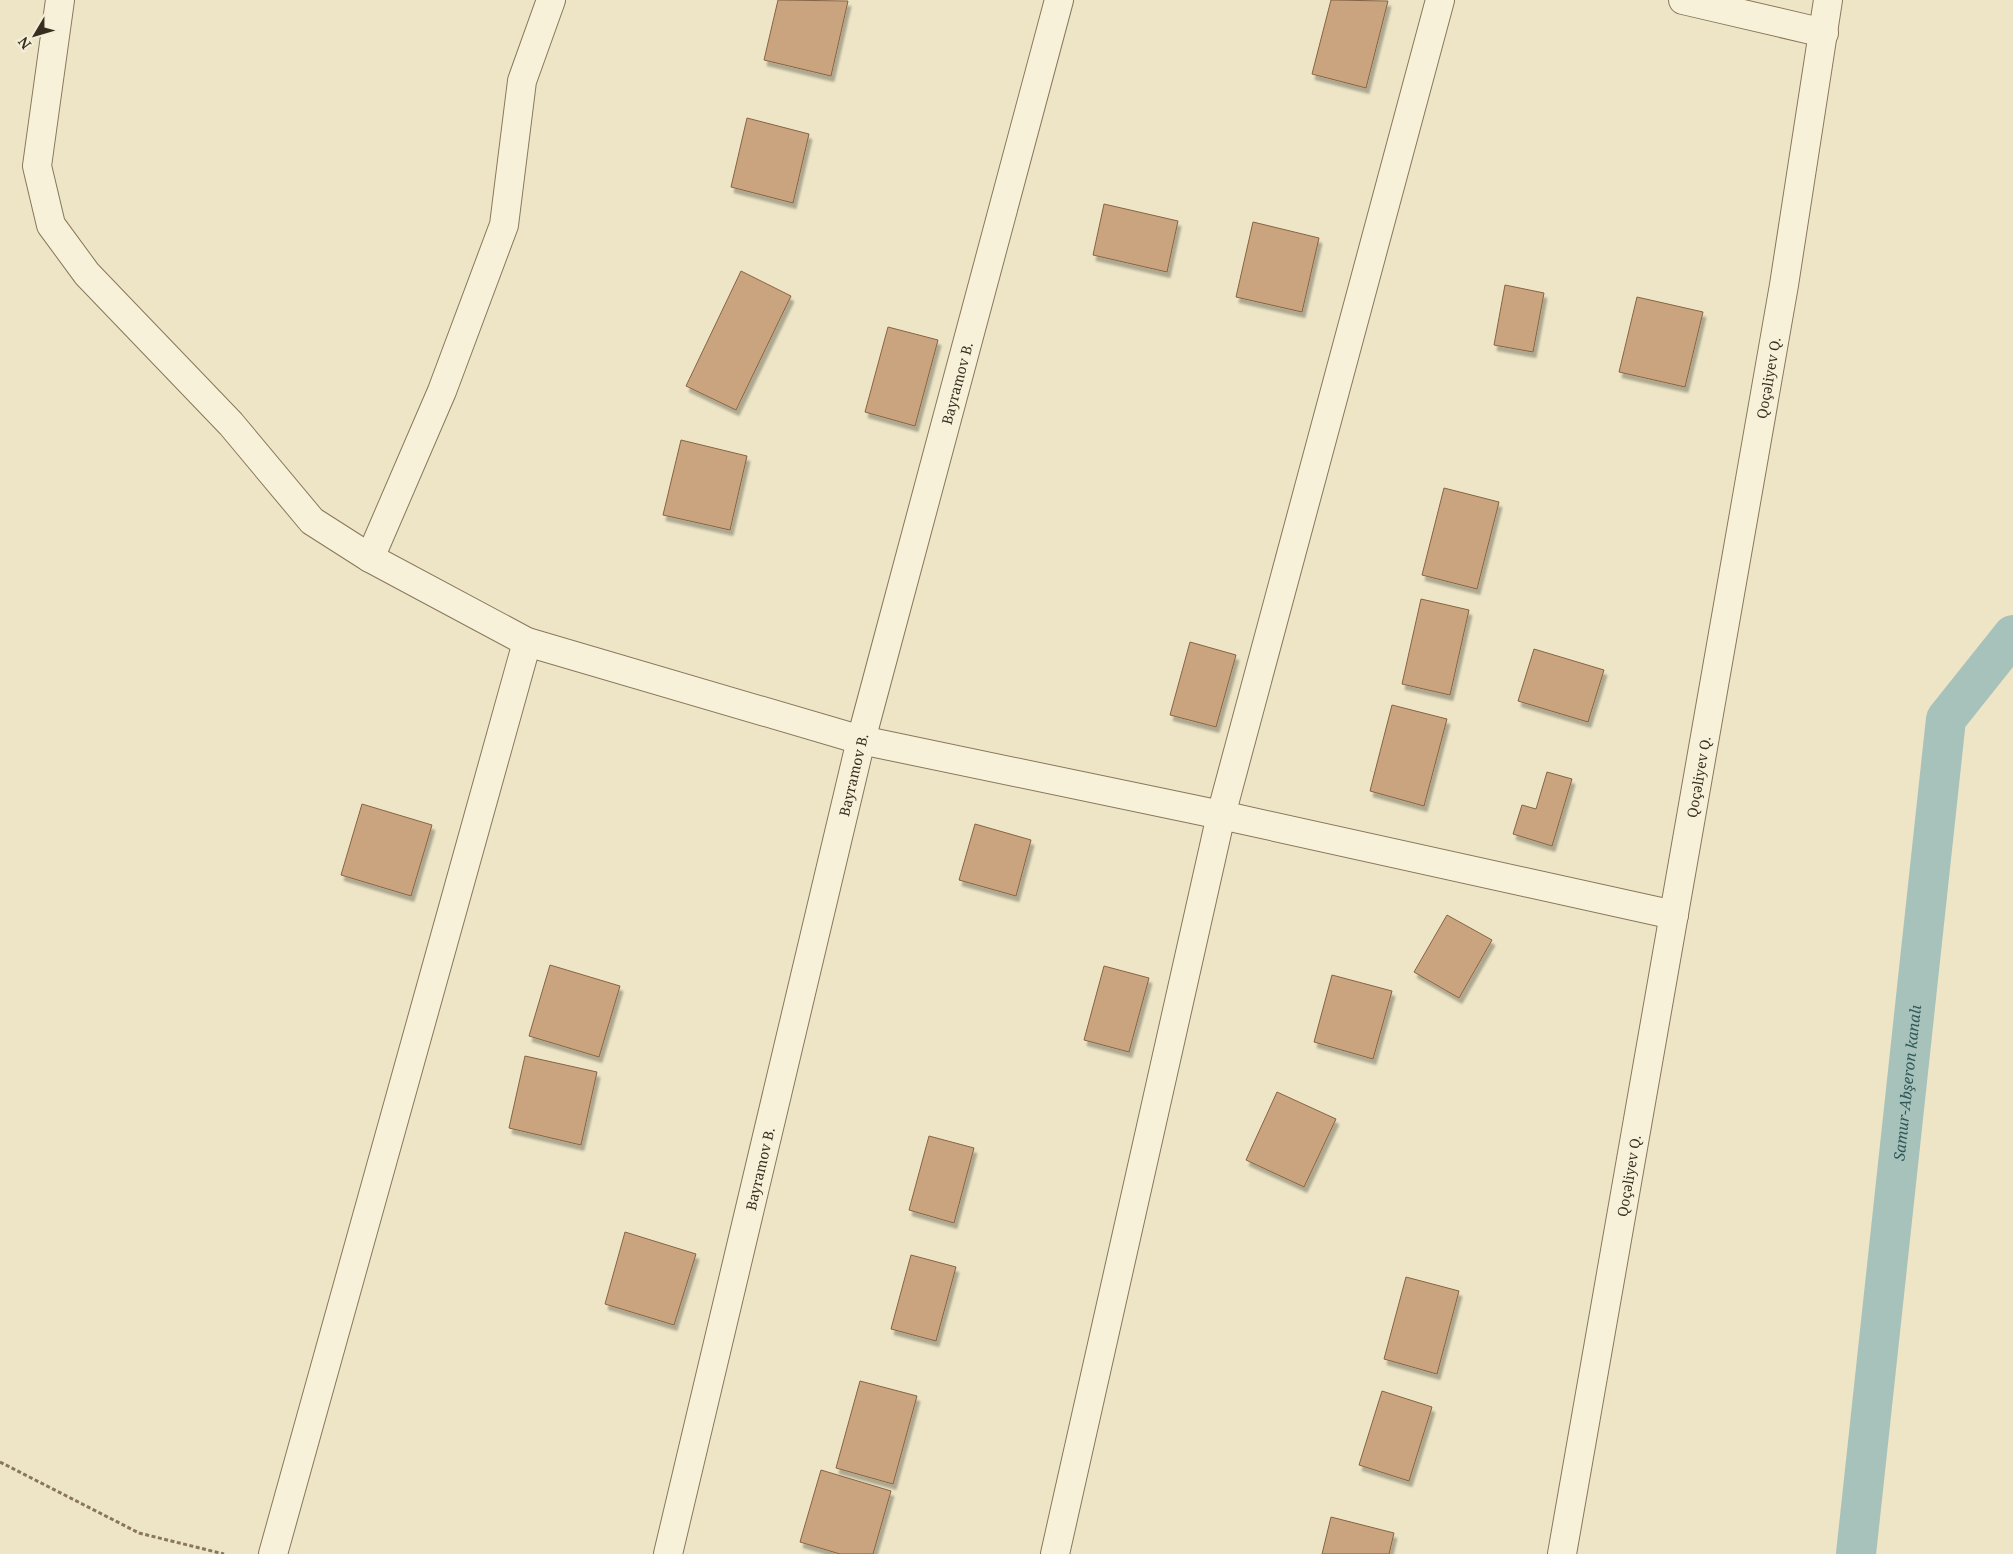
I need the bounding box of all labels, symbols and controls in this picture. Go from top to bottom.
north arrow [10,10,60,60]
text: N [13,33,35,54]
street label: Qoçəliyev Q. [1751,336,1784,420]
street label: Bayramov B. [936,340,977,426]
street label: Bayramov B. [834,731,872,818]
street label: Qoçəliyev Q. [1682,735,1714,819]
water label: Samur-Abşeron kanalı [1888,1003,1925,1162]
street label: Bayramov B. [740,1125,778,1212]
street label: Qoçəliyev Q. [1612,1133,1645,1218]

